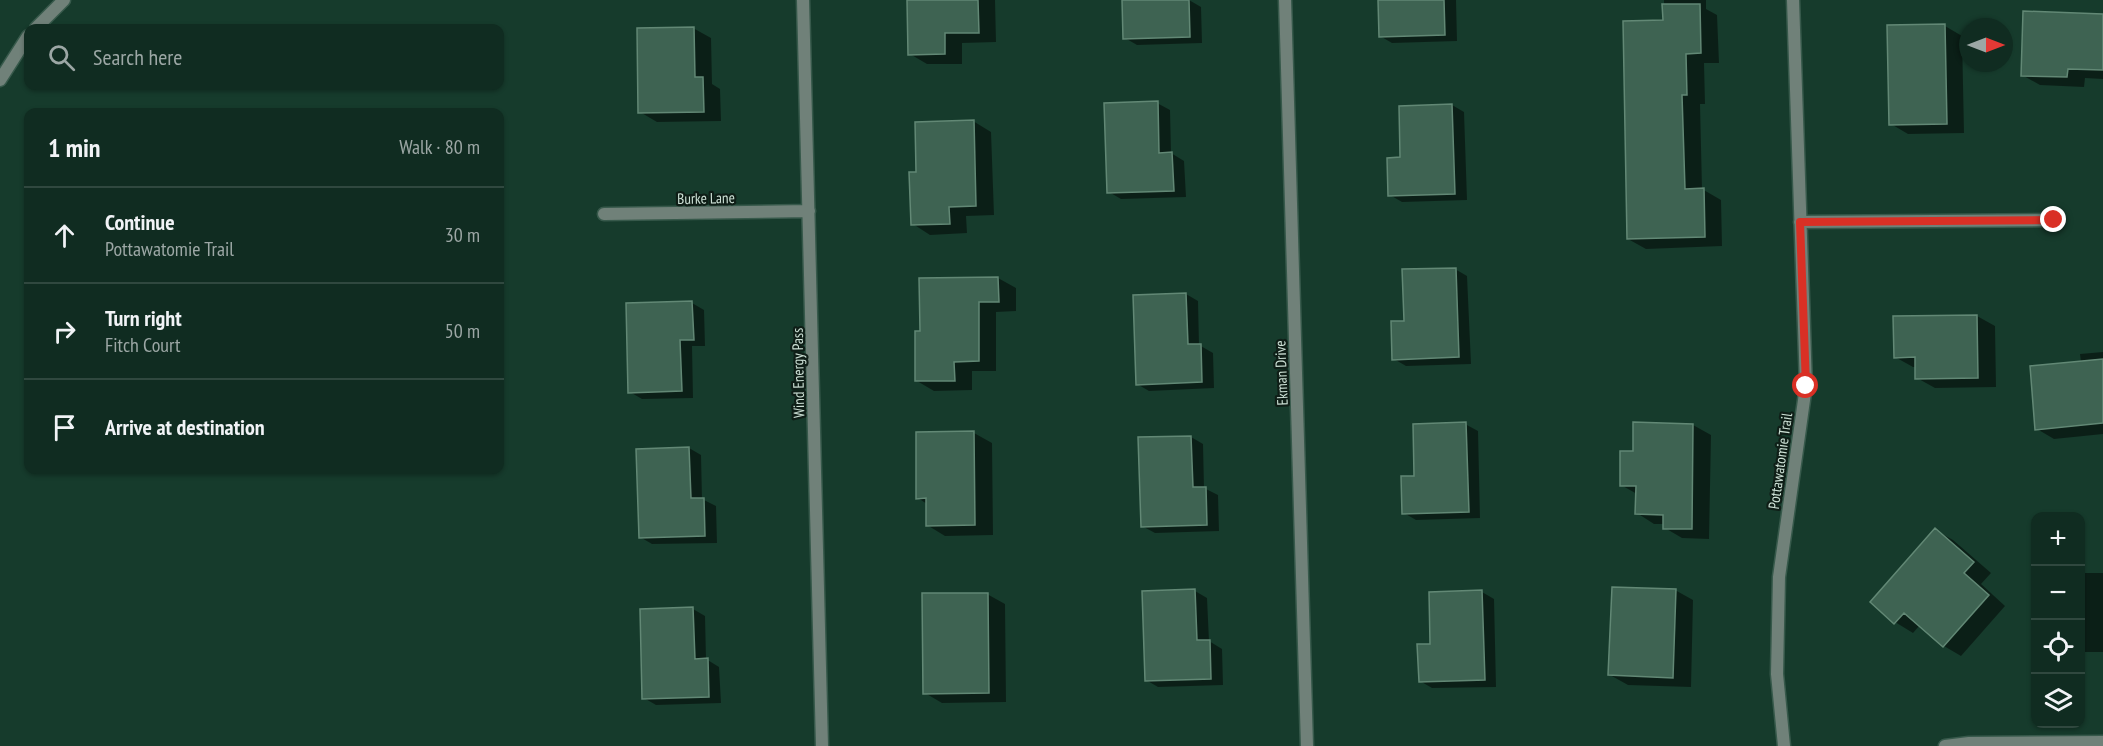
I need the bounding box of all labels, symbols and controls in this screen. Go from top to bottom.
north arrow [1959,18,2013,72]
search box [24,24,504,90]
icon: search [45,41,78,74]
text: Search here [93,43,182,71]
text: 1 min [48,131,101,164]
text: Walk · 80 m [399,134,480,160]
street label: Burke Lane [677,188,735,208]
route end [2040,206,2066,232]
text: Continue [105,208,175,236]
icon: ahead [48,219,81,252]
text: 30 m [445,222,480,248]
text: Pottawatomie Trail [105,236,234,262]
text: Turn right [105,304,182,332]
icon: right [48,315,81,348]
text: 50 m [445,318,480,344]
street label: Wind Energy Pass [788,328,808,418]
text: Fitch Court [105,332,180,358]
street label: Ekman Drive [1270,340,1292,406]
route start [1792,372,1818,398]
icon: arrive [48,411,81,444]
street label: Pottawatomie Trail [1764,411,1796,510]
text: Arrive at destination [105,413,265,441]
map controls [2031,512,2085,728]
button: + [2031,512,2085,566]
button: − [2031,566,2085,620]
button: locate [2031,620,2085,674]
button: layers [2031,674,2085,728]

